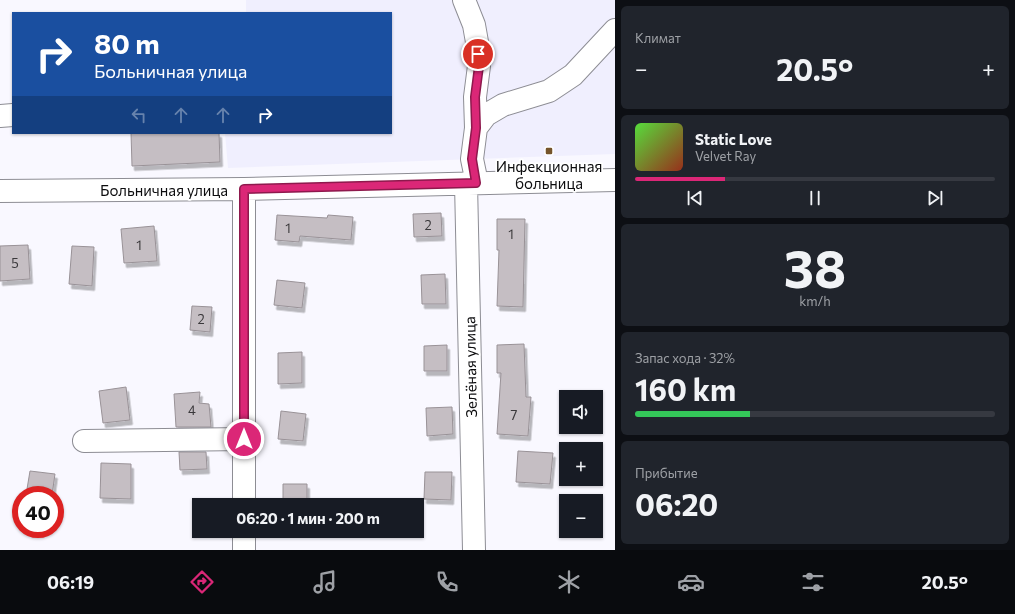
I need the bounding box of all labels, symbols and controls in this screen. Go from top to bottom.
text: 80 m [94,26,160,60]
icon: right [28,28,80,80]
text: Климат [635,30,681,46]
pin [461,37,495,71]
icon: arrive [467,43,489,65]
text: 20.5° [776,50,853,87]
text: − [635,55,648,82]
text: + [982,55,995,82]
text: Больничная улица [94,60,247,82]
icon: left [128,104,150,126]
icon: ahead [170,104,192,126]
icon: ahead [212,104,234,126]
icon: right [254,104,276,126]
text: Static Love [695,130,772,148]
marker: Инфекционная больница [544,146,554,156]
text: Velvet Ray [695,148,756,164]
place label: Инфекционная больница [496,157,602,192]
street label: Больничная улица [100,181,228,199]
icon: previous [684,187,706,209]
icon: pause [804,187,826,209]
icon: next [924,187,946,209]
house number: 2 [424,217,432,233]
house number: 1 [285,220,291,236]
house number: 1 [508,226,514,242]
text: 38 [784,235,846,299]
house number: 1 [136,237,142,253]
house number: 5 [11,255,19,271]
text: km/h [799,293,831,309]
house number: 2 [197,311,205,327]
street label: Зелёная улица [460,316,480,418]
text: Запас хода · 32% [635,350,735,366]
text: 160 km [635,370,736,407]
map controls [559,390,603,538]
button: sound [559,390,603,434]
house number: 4 [188,402,196,418]
house number: 7 [511,407,518,423]
position arrow [223,418,265,460]
button: + [559,442,603,486]
text: Прибытие [635,465,698,481]
text: 06:20 [635,485,718,522]
speed limit sign: 40 [12,486,64,538]
button: − [559,494,603,538]
text: 06:20 · 1 мин · 200 m [236,509,380,527]
icon: directions [188,568,216,596]
icon: music [311,568,339,596]
icon: phone [433,568,461,596]
icon: climate [555,568,583,596]
icon: car [677,568,705,596]
icon: filters [799,568,827,596]
text: 06:19 [47,571,94,593]
text: 20.5° [922,571,968,593]

